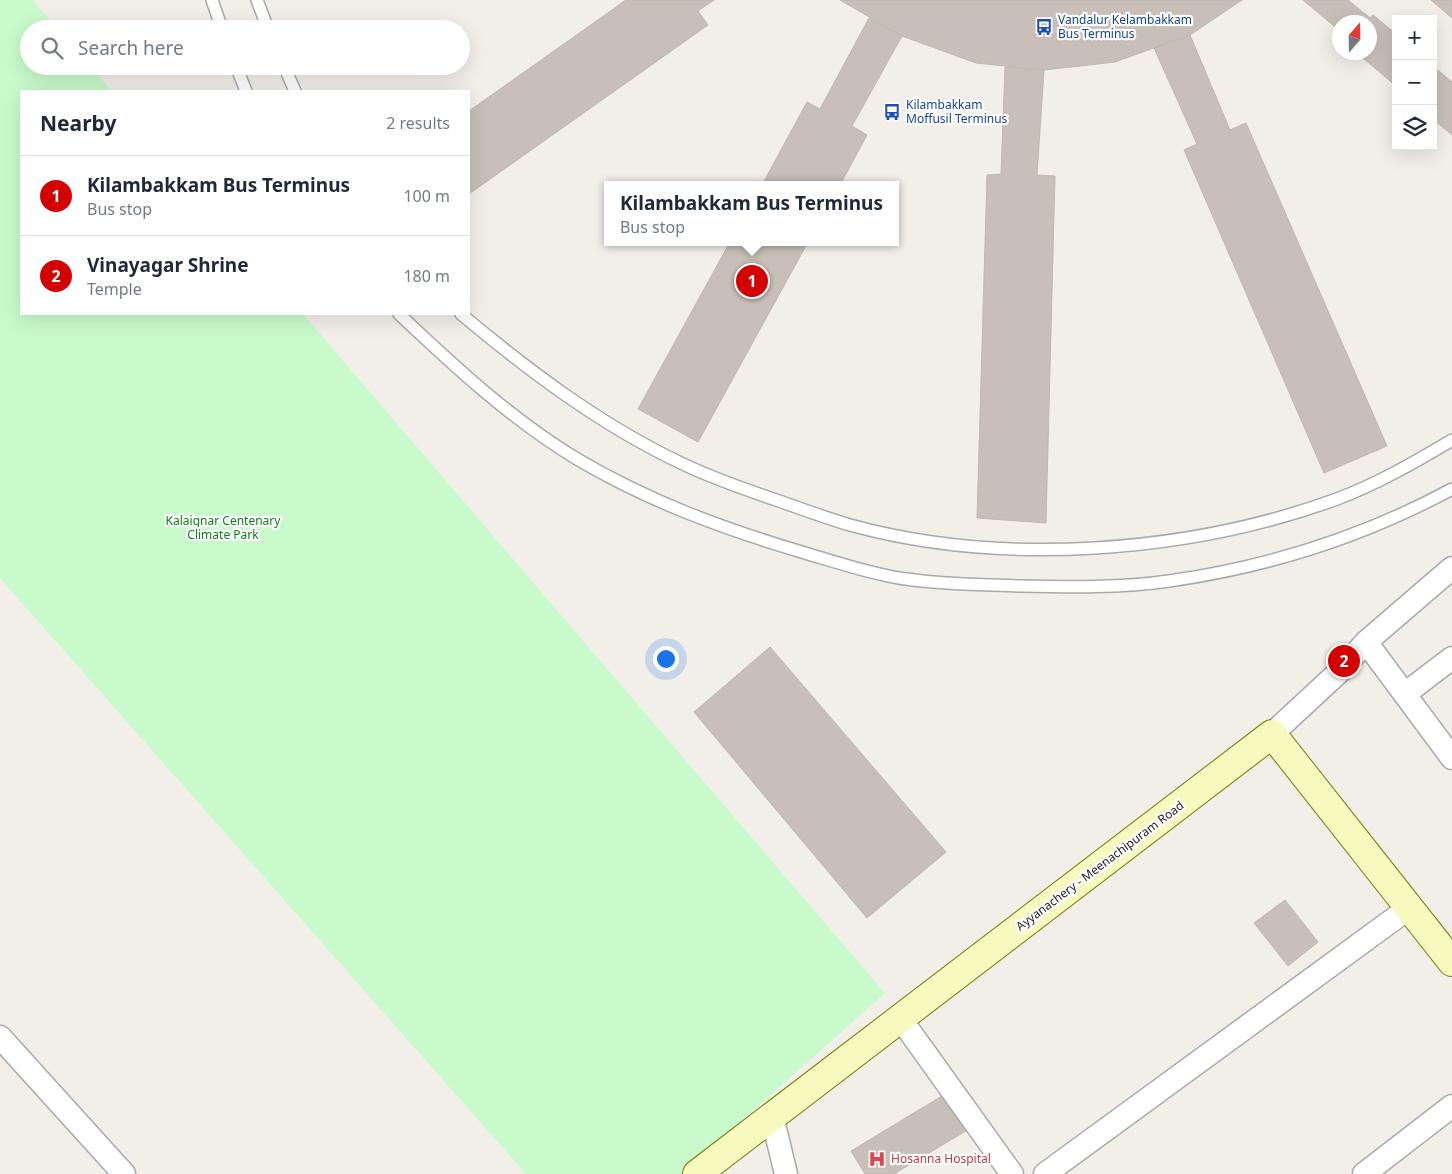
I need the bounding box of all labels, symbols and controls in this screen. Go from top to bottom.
place label: Vandalur Kelambakkam Bus Terminus [1058,11,1192,42]
north arrow [1332,15,1377,60]
map controls [1392,15,1437,150]
button: + [1392,15,1437,60]
bus stop icon: Vandalur Kelambakkam Bus Terminus [1034,17,1054,37]
search box [20,20,470,75]
icon: search [38,34,66,62]
text: Search here [78,35,184,61]
button: − [1392,60,1437,105]
place label: Kilambakkam Moffusil Terminus [906,96,1008,127]
bus stop icon: Kilambakkam Moffusil Terminus [882,102,902,122]
button: layers [1392,105,1437,150]
text: Nearby [40,109,116,137]
text: 2 results [386,112,450,134]
text: Kilambakkam Bus Terminus [87,172,350,198]
popup [604,181,899,246]
text: 1 [51,185,61,207]
text: 100 m [403,185,450,207]
text: Kilambakkam Bus Terminus [620,190,883,216]
text: Bus stop [87,198,152,220]
text: Bus stop [620,216,685,238]
text: Vinayagar Shrine [87,252,249,278]
pin: 1 [736,262,768,300]
text: 2 [51,265,61,287]
text: 180 m [403,265,450,287]
text: Temple [87,278,142,300]
park label: Kalaignar Centenary Climate Park [166,512,281,543]
pin: 2 [1328,642,1360,680]
your location [653,646,679,672]
street label: Ayyanachery - Meenachipuram Road [1012,797,1187,934]
hospital icon: Hosanna Hospital [867,1149,887,1169]
place label: Hosanna Hospital [891,1150,991,1167]

